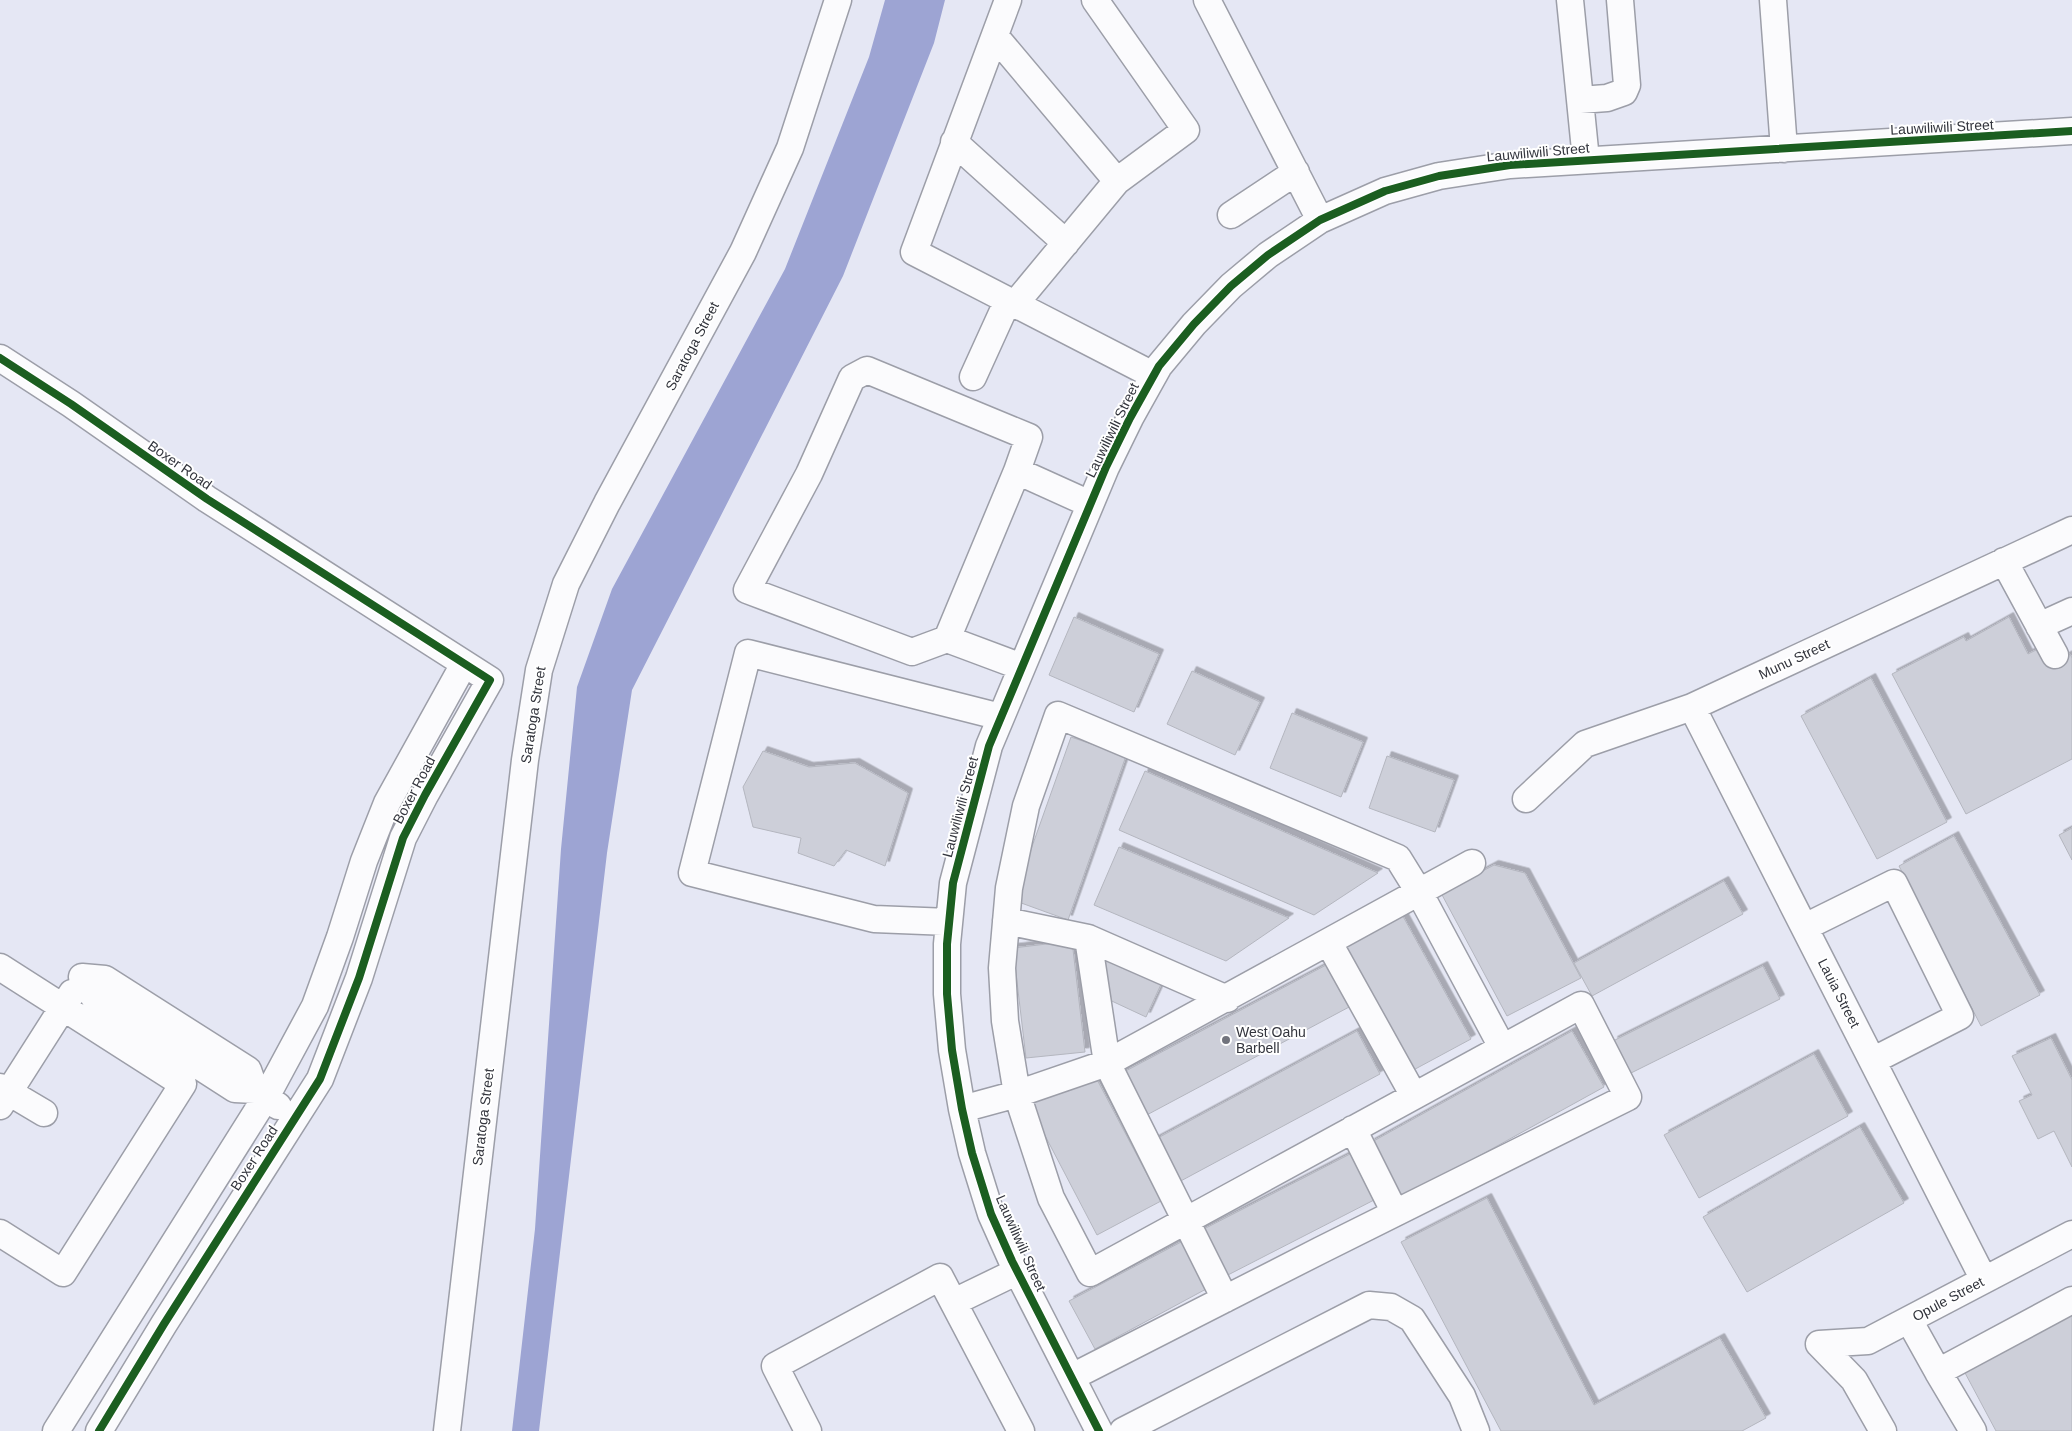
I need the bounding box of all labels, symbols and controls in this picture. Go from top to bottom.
street label: Lauwiliwili Street [1890,116,1994,138]
street label: Lauwiliwili Street [1486,140,1590,164]
street label: Saratoga Street [662,299,722,393]
street label: Lauwiliwili Street [1082,380,1142,480]
street label: Boxer Road [145,437,215,493]
street label: Munu Street [1756,636,1832,682]
street label: Saratoga Street [517,665,549,765]
street label: Boxer Road [390,754,438,826]
street label: Lauwiliwili Street [939,755,981,859]
street label: Lauia Street [1815,956,1863,1030]
place label: West Oahu Barbell [1236,1024,1306,1056]
marker: West Oahu Barbell [1220,1034,1232,1046]
street label: Saratoga Street [469,1067,497,1167]
street label: Boxer Road [227,1123,281,1193]
street label: Lauwiliwili Street [993,1192,1049,1294]
street label: Opule Street [1910,1273,1987,1325]

